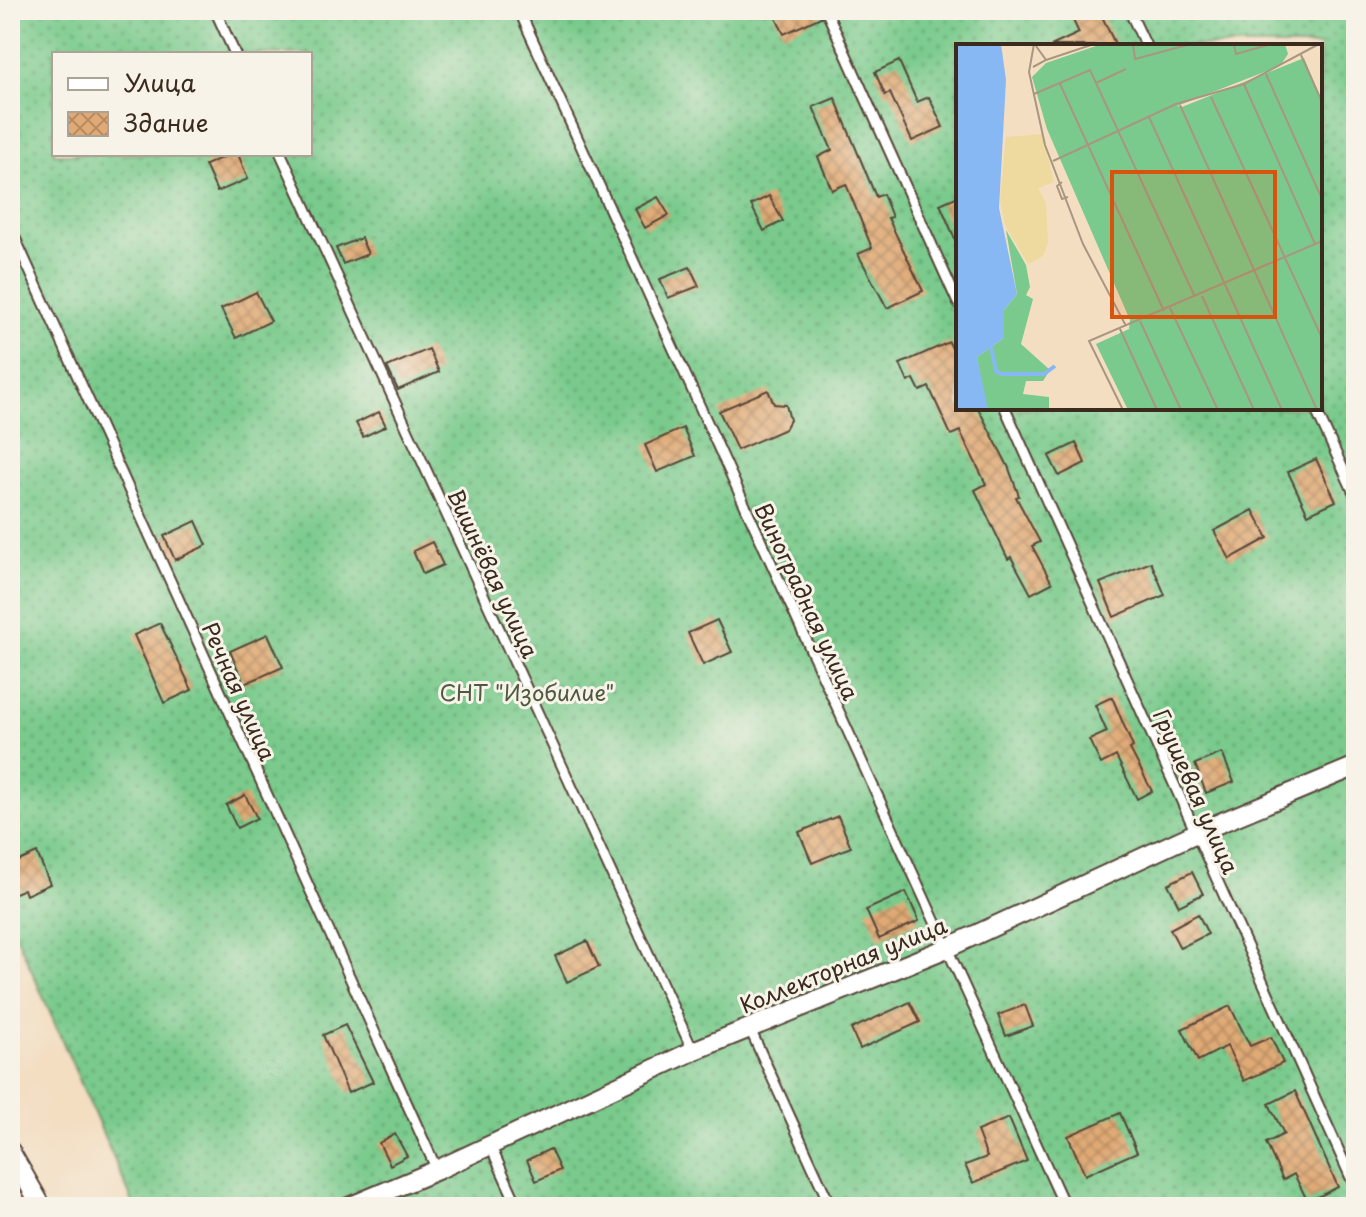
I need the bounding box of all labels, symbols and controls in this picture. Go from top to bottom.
inset map [956,44,1322,410]
legend [52,52,312,156]
text: Улица [124,64,196,100]
text: Здание [124,104,209,140]
street label: Вишнёвая улица [440,483,548,663]
street label: Виноградная улица [748,497,868,705]
street label: Речная улица [195,617,285,766]
park label: СНТ "Изобилие" [440,675,614,708]
street label: Грушевая улица [1146,703,1248,879]
street label: Коллекторная улица [735,907,952,1021]

